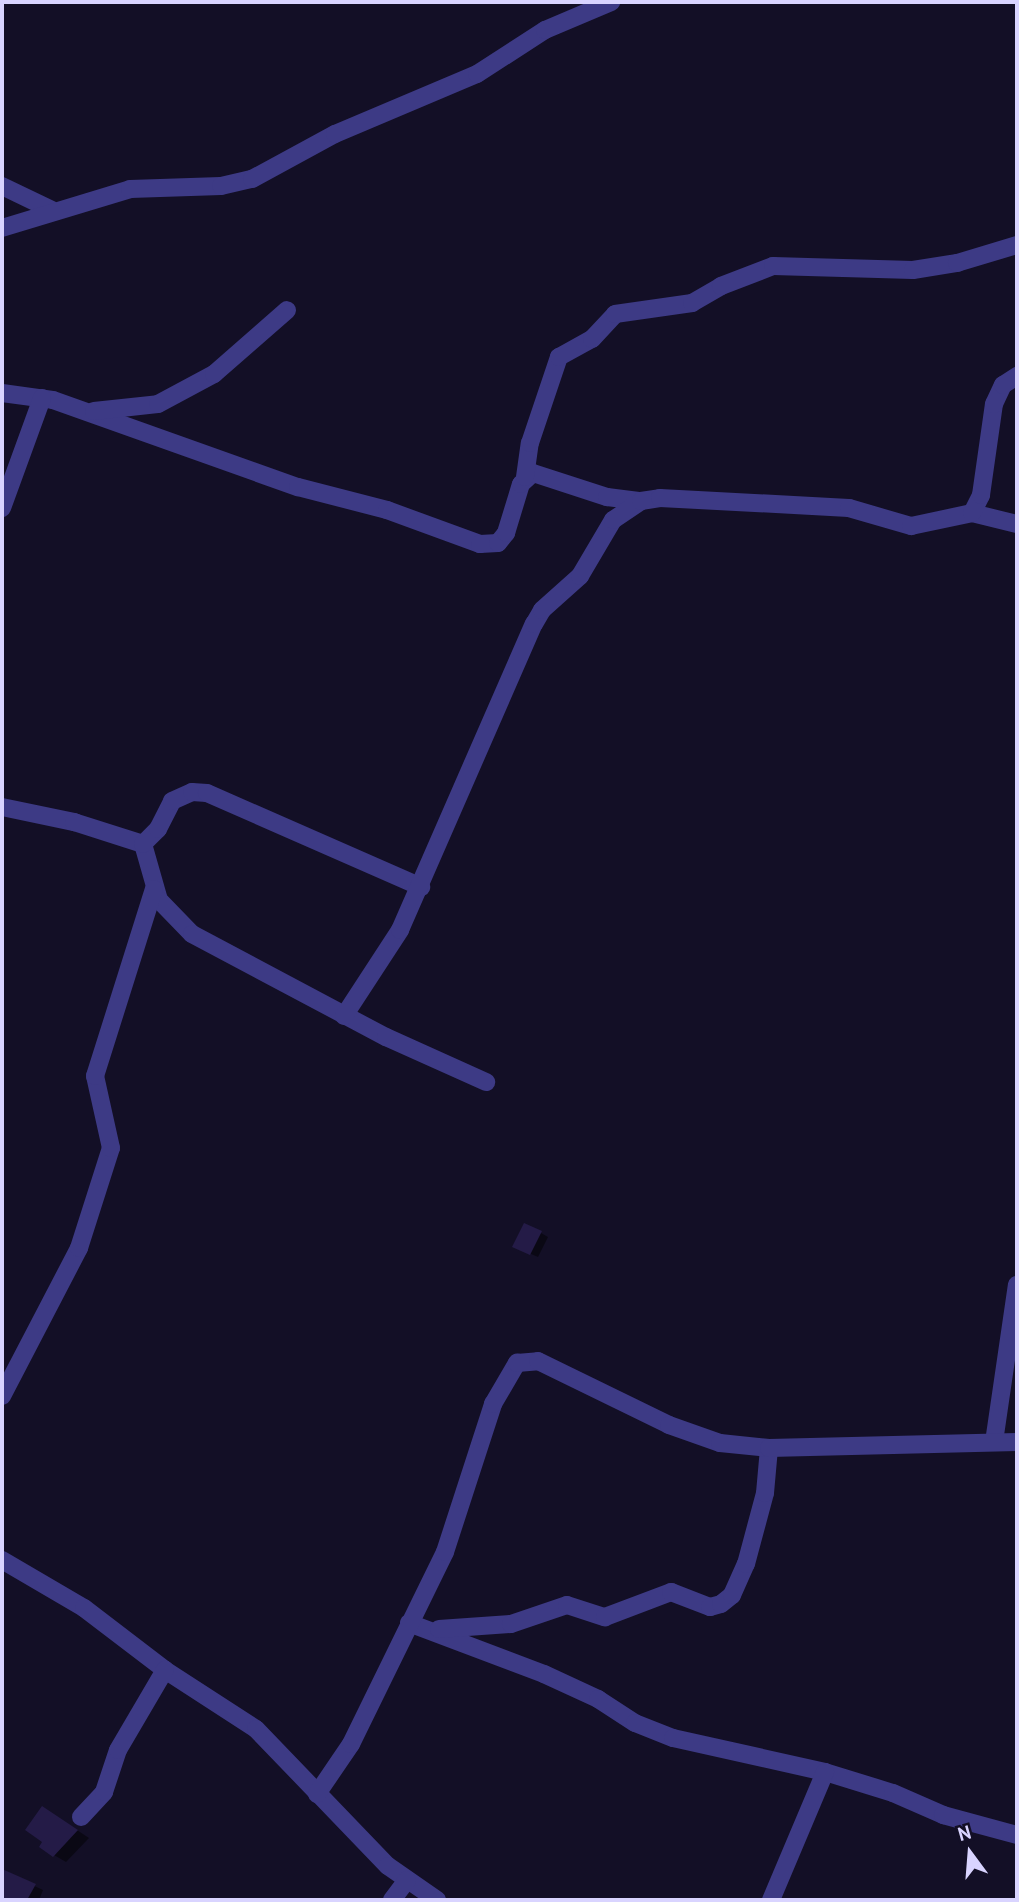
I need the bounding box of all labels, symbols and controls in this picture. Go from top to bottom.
north arrow [935,1818,1005,1888]
text: N [955,1820,974,1846]

